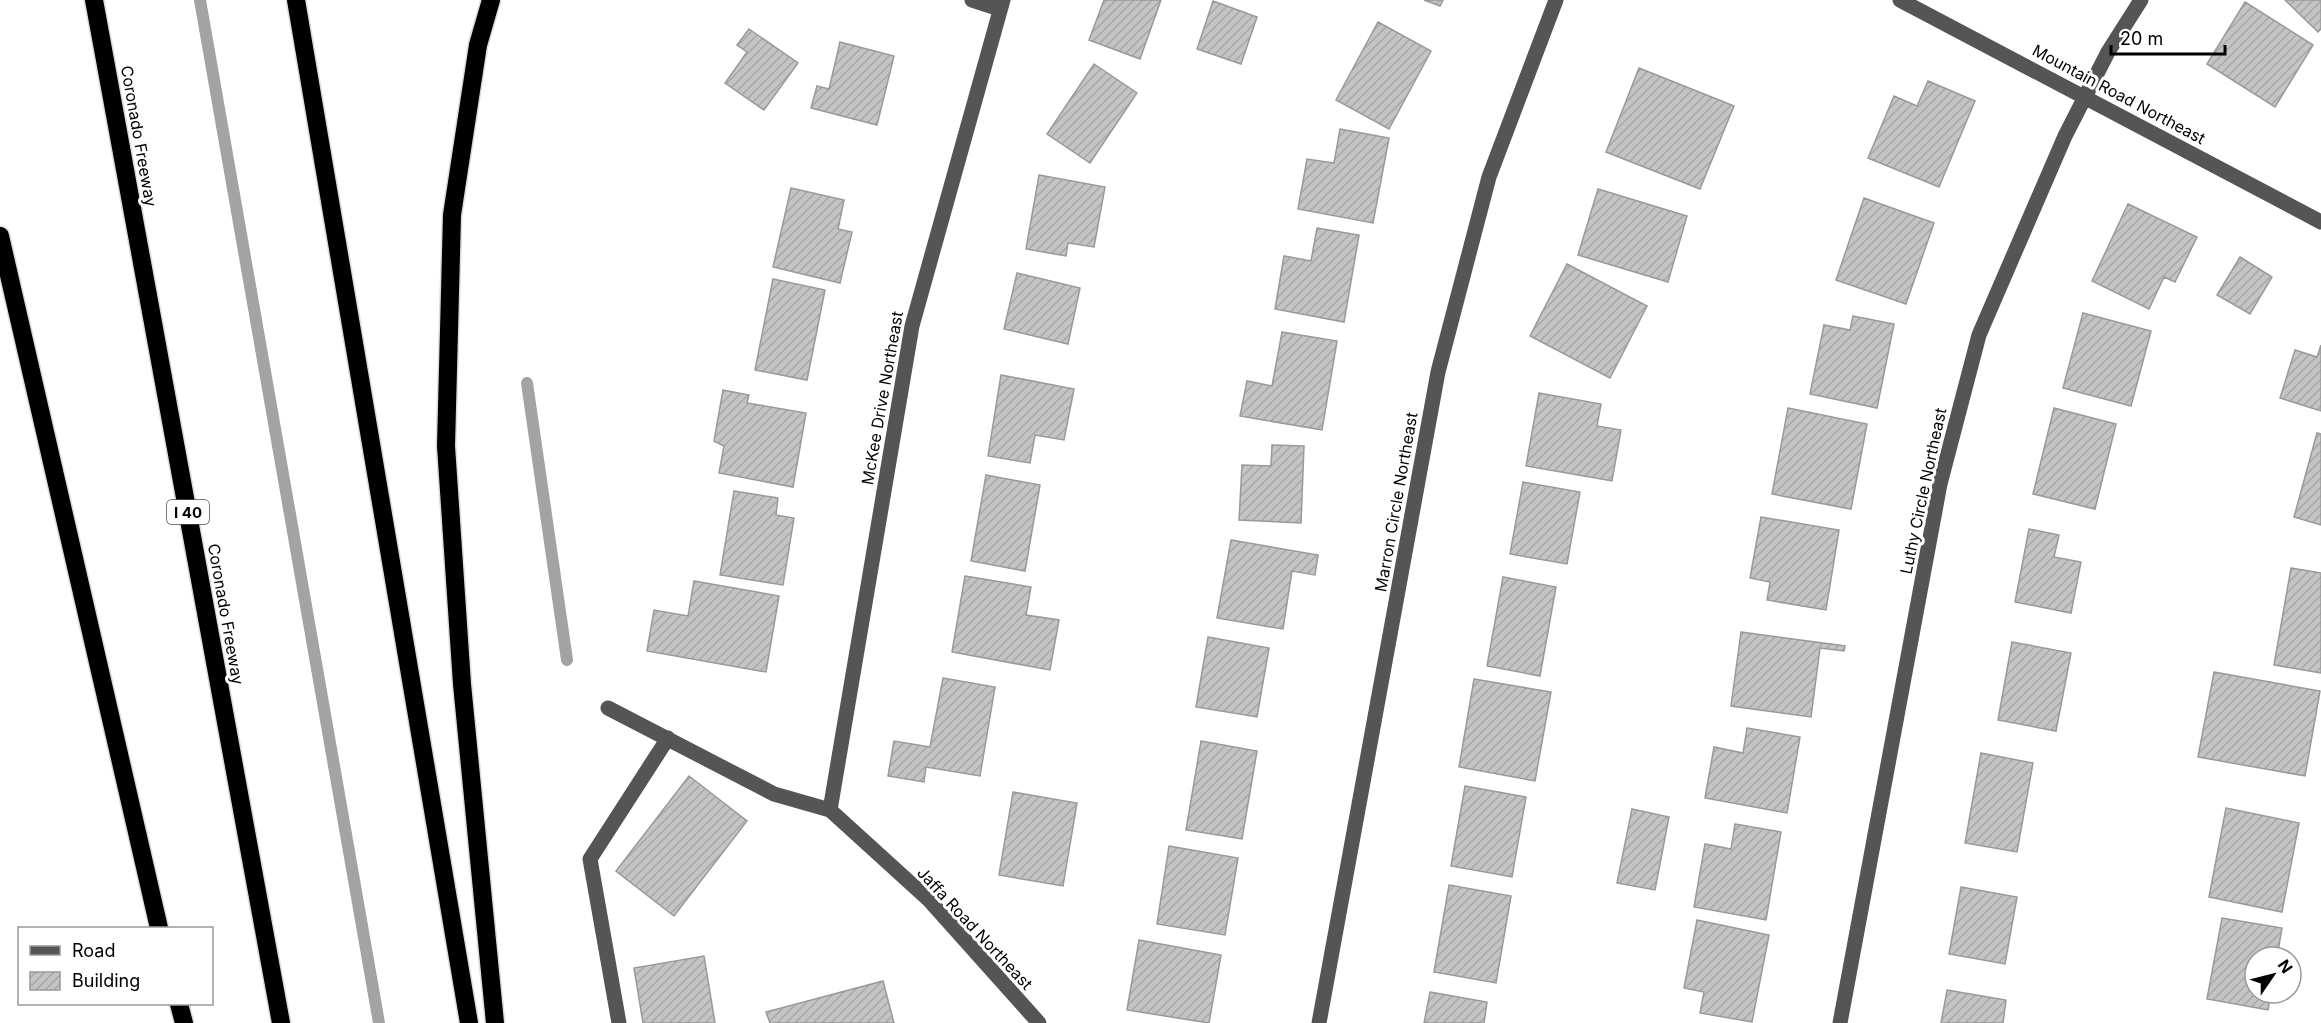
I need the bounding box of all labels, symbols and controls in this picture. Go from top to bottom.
scale bar [2111,18,2225,56]
text: 20 m [2120,28,2163,49]
street label: Mountain Road Northeast [2029,40,2209,148]
street label: Coronado Freeway [117,64,161,208]
street label: McKee Drive Northeast [857,310,907,486]
street label: Luthy Circle Northeast [1896,406,1950,576]
street label: Marron Circle Northeast [1370,411,1422,593]
road number: I 40 [167,500,209,524]
street label: Coronado Freeway [204,542,248,686]
street label: Jaffa Road Northeast [913,863,1037,993]
legend [18,927,213,1005]
text: Road [72,940,115,961]
north arrow [2243,945,2303,1005]
text: N [2274,956,2297,977]
text: Building [72,970,140,991]

